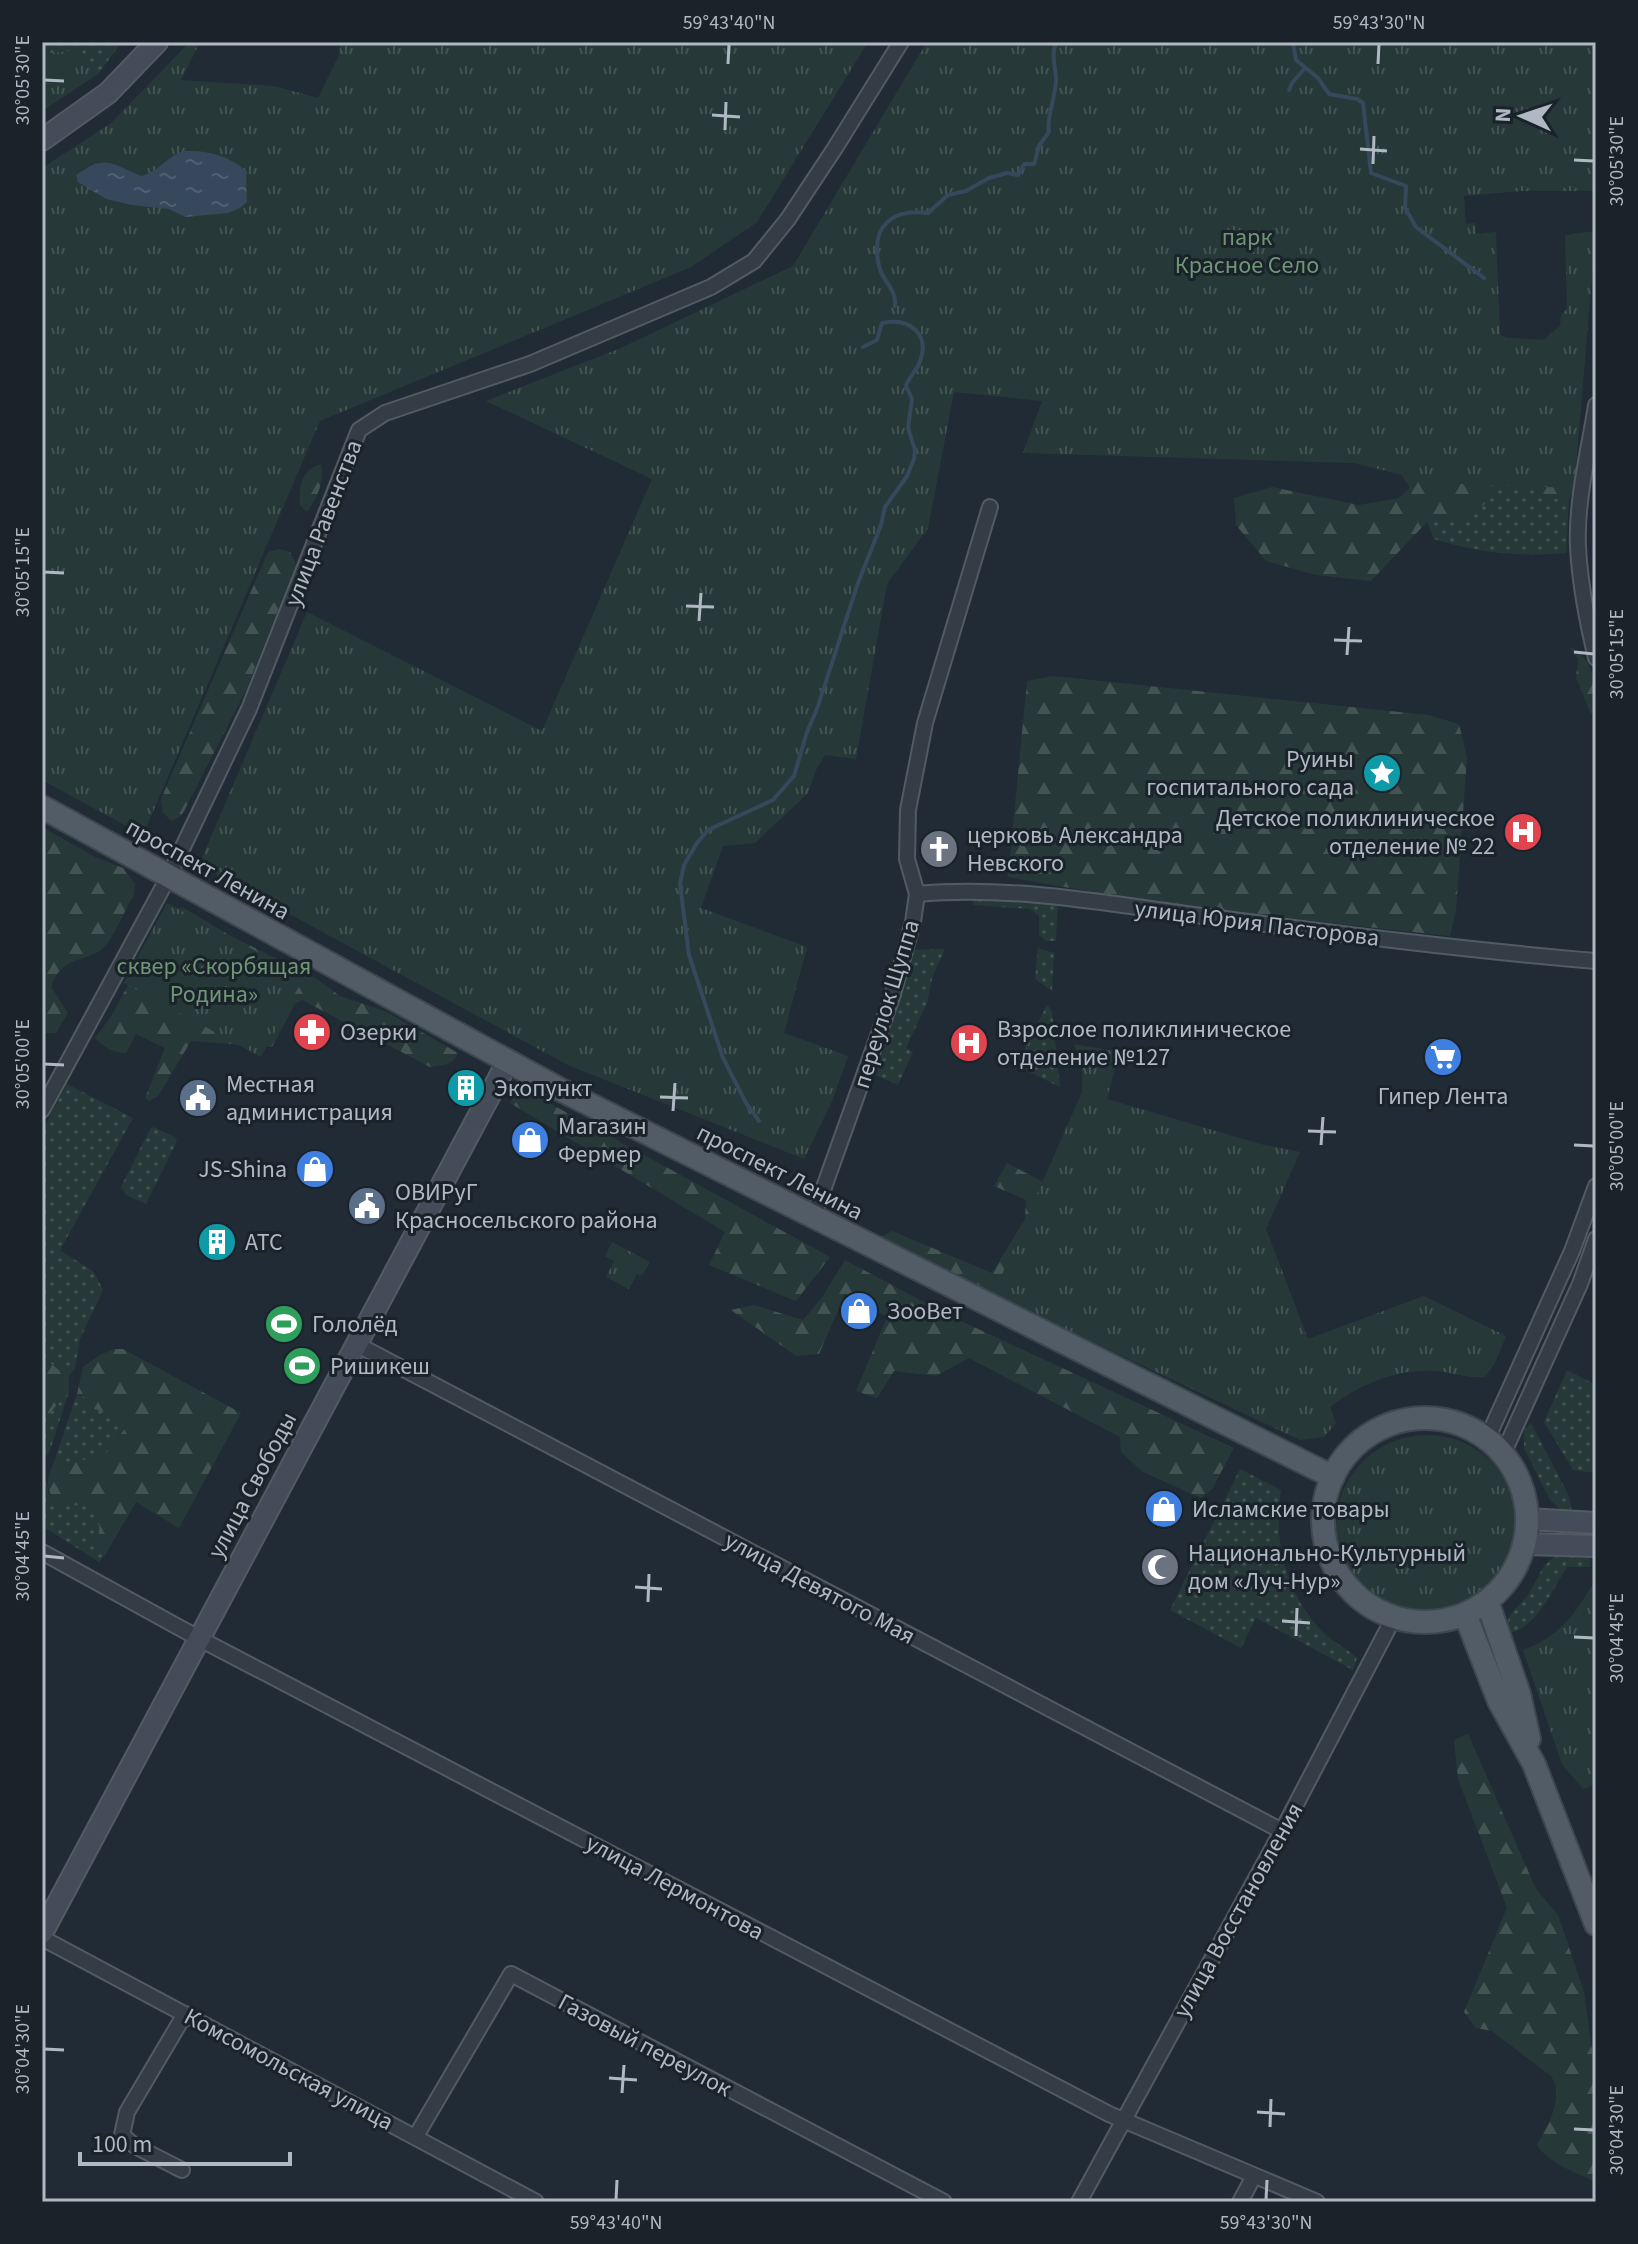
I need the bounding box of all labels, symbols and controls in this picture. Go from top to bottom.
text: 59°43'40"N [683,9,775,37]
text: 59°43'30"N [1333,9,1425,37]
text: 30°05'30"E [9,35,37,125]
north arrow [1482,76,1562,156]
text: N [1487,107,1519,123]
text: 30°05'30"E [1603,116,1631,206]
park label: парк Красное Село [1175,220,1319,283]
street label: улица Равенства [276,435,371,612]
text: 30°05'15"E [9,527,37,617]
text: 30°05'15"E [1603,609,1631,699]
place label: Руины госпитального сада [1146,742,1354,805]
place icon: Руины госпитального сада [1361,752,1403,794]
place label: Детское поликлиническое отделение № 22 [1216,801,1495,864]
street label: проспект Ленина [119,810,296,929]
hospital icon: Детское поликлиническое отделение № 22 [1502,811,1544,853]
place label: церковь Александра Невского [967,818,1183,881]
church icon: церковь Александра Невского [918,828,960,870]
street label: улица Юрия Пасторова [1133,891,1381,956]
street label: переулок Щуппа [844,915,929,1093]
park label: сквер «Скорбящая Родина» [117,949,311,1012]
pharmacy icon: Озерки [291,1011,333,1053]
place label: Взрослое поликлиническое отделение №127 [997,1012,1291,1075]
place label: Озерки [340,1015,417,1050]
text: 30°05'00"E [9,1019,37,1109]
hospital icon: Взрослое поликлиническое отделение №127 [948,1022,990,1064]
supermarket icon: Гипер Лента [1422,1036,1464,1078]
place label: Местная администрация [226,1067,393,1130]
building icon: Экопункт [445,1067,487,1109]
place label: Экопункт [494,1071,593,1106]
public building icon: Местная администрация [177,1077,219,1119]
place label: Гипер Лента [1378,1079,1508,1114]
text: 30°05'00"E [1603,1101,1631,1191]
place label: Магазин Фермер [558,1109,647,1172]
street label: проспект Ленина [690,1115,869,1230]
shop icon: Магазин Фермер [509,1119,551,1161]
shop icon: JS-Shina [294,1148,336,1190]
place label: JS-Shina [198,1152,287,1187]
place label: ОВИРуГ Красносельского района [395,1175,658,1238]
public building icon: ОВИРуГ Красносельского района [346,1185,388,1227]
building icon: АТС [196,1221,238,1263]
place label: АТС [245,1225,283,1260]
shop icon: ЗооВет [838,1290,880,1332]
place label: ЗооВет [887,1294,963,1329]
sports icon: Гололёд [263,1303,305,1345]
place label: Гололёд [312,1307,398,1342]
sports icon: Ришикеш [281,1345,323,1387]
place label: Ришикеш [330,1349,430,1384]
street label: улица Свободы [199,1406,306,1565]
shop icon: Исламские товары [1143,1488,1185,1530]
place label: Исламские товары [1192,1492,1390,1527]
text: 30°04'45"E [9,1511,37,1601]
street label: улица Девятого Мая [718,1523,922,1654]
place label: Национально-Культурный дом «Луч-Нур» [1188,1536,1466,1599]
mosque icon: Национально-Культурный дом «Луч-Нур» [1139,1546,1181,1588]
text: 30°04'45"E [1603,1593,1631,1683]
street label: улица Восстановления [1165,1796,1312,2024]
street label: улица Лермонтова [579,1826,770,1949]
street label: Газовый переулок [552,1985,738,2106]
street label: Комсомольская улица [178,1999,400,2140]
text: 30°04'30"E [9,2004,37,2094]
text: 30°04'30"E [1603,2085,1631,2175]
scale bar [80,2116,290,2166]
text: 100 m [92,2127,152,2162]
text: 59°43'40"N [570,2209,662,2237]
text: 59°43'30"N [1220,2209,1312,2237]

